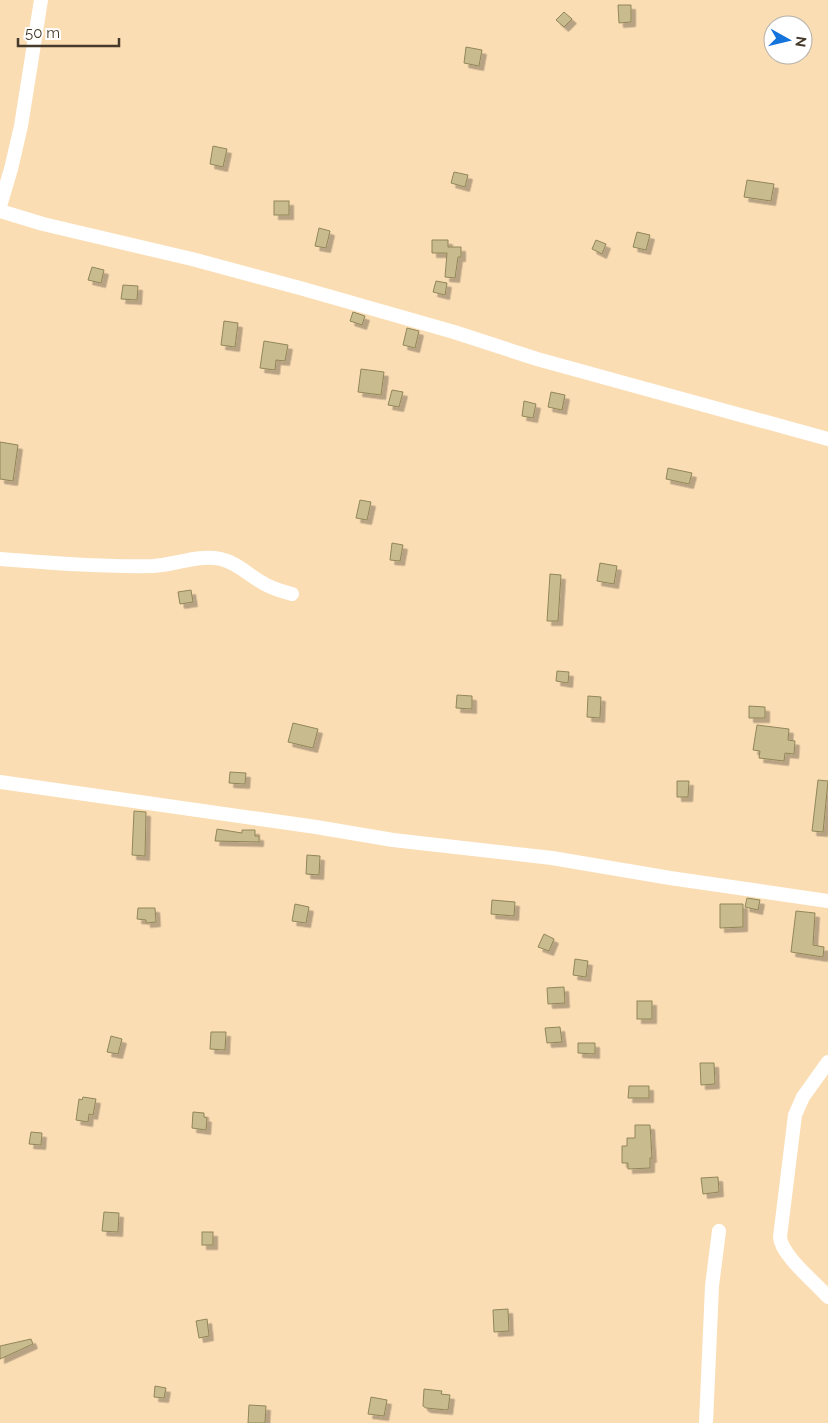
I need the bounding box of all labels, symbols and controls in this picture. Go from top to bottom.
scale bar [18,15,119,47]
north arrow [763,15,813,65]
text: 50 m [25,24,60,42]
text: N [792,35,810,48]

